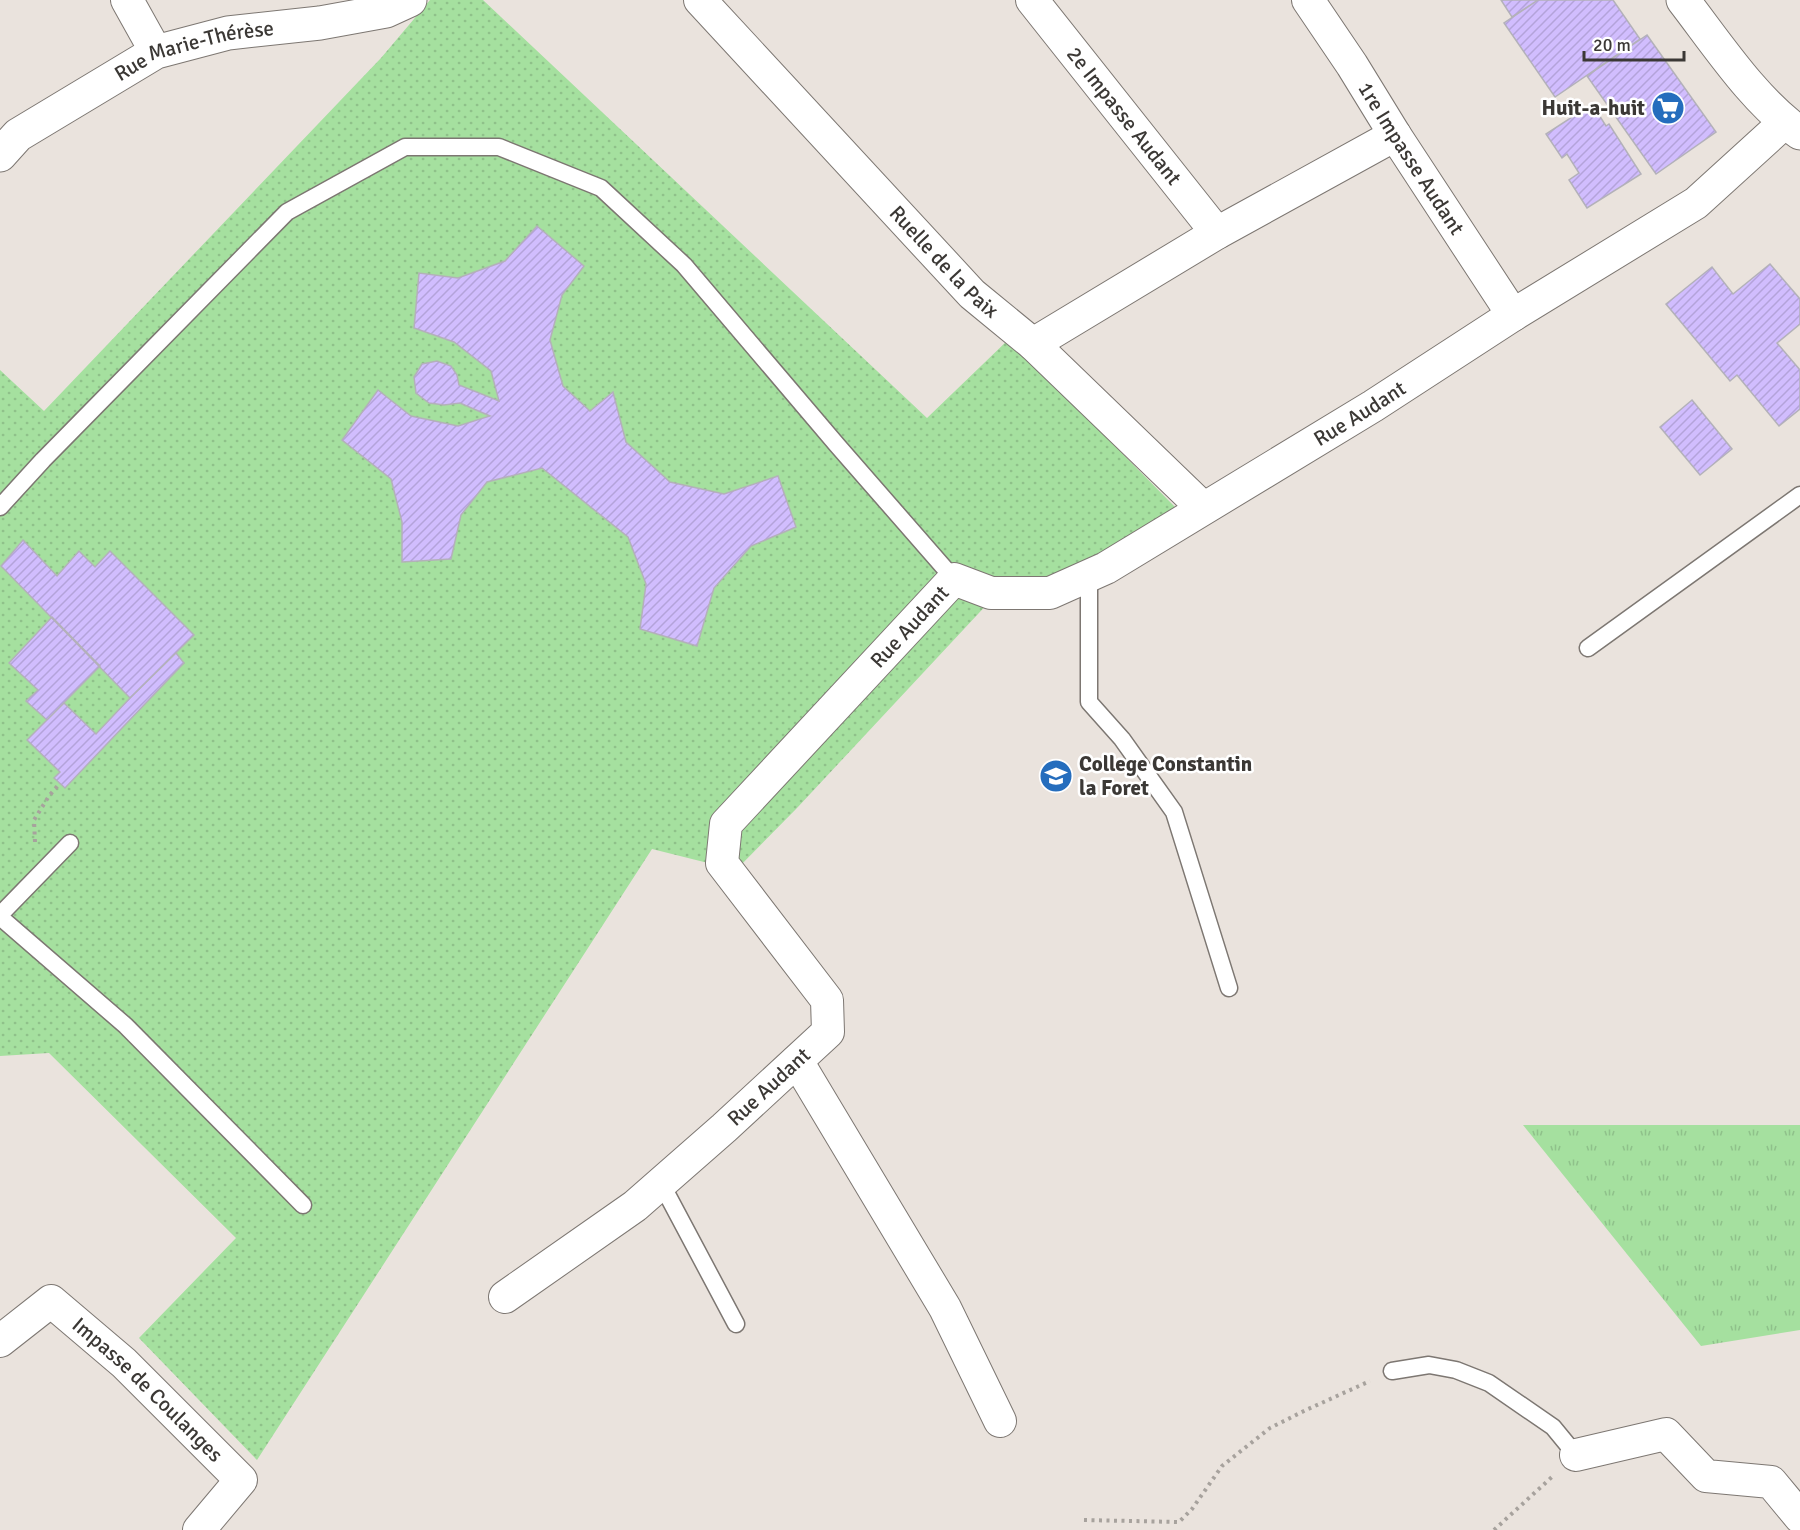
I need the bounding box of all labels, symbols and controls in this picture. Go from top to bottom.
street label: Rue Marie-Thérèse [110,15,275,87]
scale bar [1584,24,1684,62]
text: 20 m [1593,34,1631,56]
street label: 2e Impasse Audant [1061,41,1187,190]
street label: 1re Impasse Audant [1352,77,1470,240]
supermarket icon: Huit-a-huit [1650,90,1686,126]
place label: Huit-a-huit [1542,95,1645,121]
street label: Ruelle de la Paix [884,200,1004,324]
street label: Rue Audant [1309,375,1411,452]
street label: Rue Audant [865,580,954,673]
place label: College Constantin la Foret [1079,751,1252,801]
school or university icon: College Constantin la Foret [1038,758,1074,794]
street label: Rue Audant [722,1042,816,1131]
street label: Impasse de Coulanges [67,1312,228,1467]

